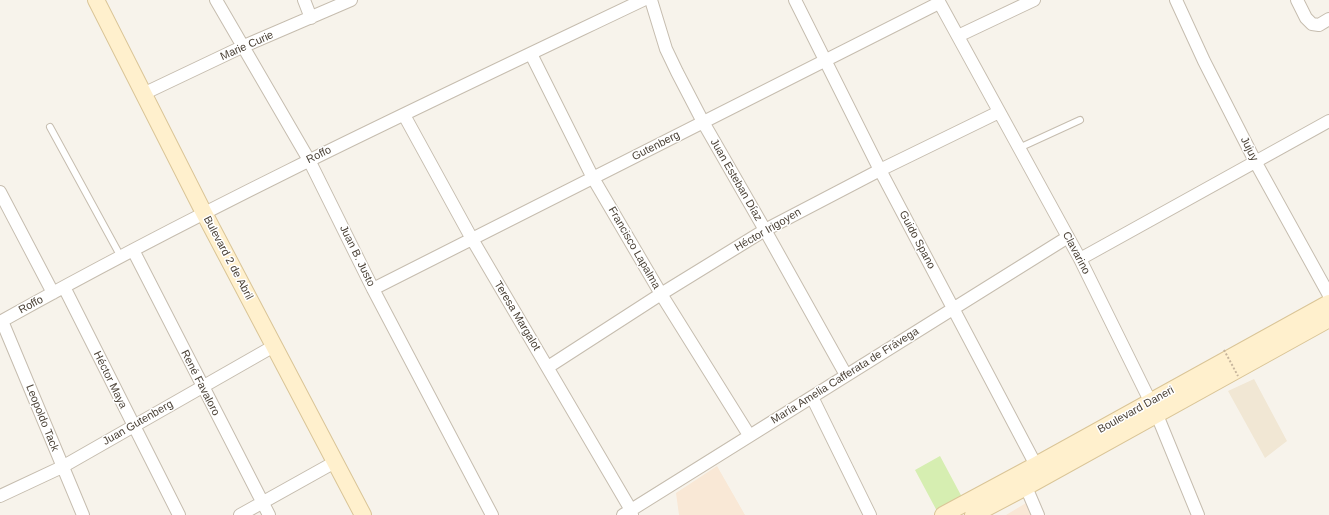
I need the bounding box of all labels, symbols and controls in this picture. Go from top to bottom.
street label: Marie Curie [218,28,276,64]
street label: Gutenberg [630,128,682,164]
street label: Jujuy [1237,135,1261,163]
street label: Juan Esteban Díaz [707,136,765,224]
street label: Roffo [304,143,334,167]
street label: Francisco Lapalma [605,204,663,292]
street label: Héctor Irigoyen [732,206,804,254]
street label: Guido Spano [896,209,938,271]
street label: Bulevard 2 de Abril [200,214,256,302]
street label: Juan B. Justo [336,223,378,289]
street label: Clavarino [1059,229,1093,277]
street label: Teresa Margalot [491,279,543,353]
street label: Roffo [16,293,46,317]
street label: María Amelia Cafferata de Frávega [769,325,921,427]
street label: René Favaloro [178,348,222,418]
street label: Héctor Maya [90,349,130,411]
street label: Leopoldo Tack [23,383,61,453]
street label: Boulevard Daneri [1096,384,1176,436]
street label: Juan Gutenberg [101,398,175,448]

